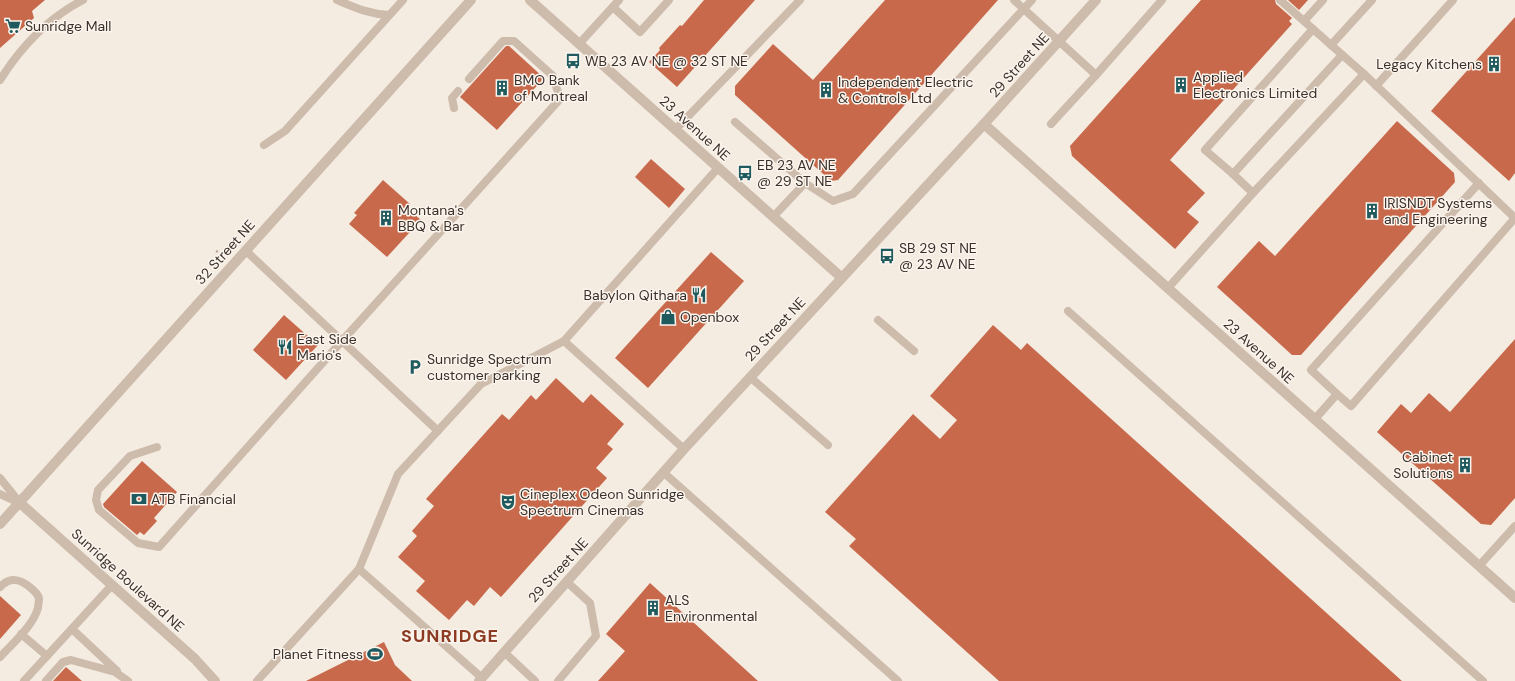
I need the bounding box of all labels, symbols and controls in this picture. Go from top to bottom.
supermarket icon: Sunridge Mall [4,17,22,35]
place label: Sunridge Mall [25,17,111,35]
street label: 29 Street NE [985,29,1053,101]
bus stop icon: WB 23 AV NE @ 32 ST NE [564,52,582,70]
place label: WB 23 AV NE @ 32 ST NE [585,52,748,70]
place label: Legacy Kitchens [1376,55,1482,73]
building icon: Legacy Kitchens [1485,55,1503,73]
place label: Applied Electronics Limited [1193,68,1317,102]
place label: BMO Bank of Montreal [514,71,588,105]
place label: Independent Electric & Controls Ltd [838,73,974,107]
building icon: Applied Electronics Limited [1172,76,1190,94]
building icon: BMO Bank of Montreal [493,79,511,97]
building icon: Independent Electric & Controls Ltd [817,81,835,99]
street label: 23 Avenue NE [656,92,734,165]
place label: EB 23 AV NE @ 29 ST NE [757,156,836,190]
bus stop icon: EB 23 AV NE @ 29 ST NE [736,164,754,182]
place label: IRISNDT Systems and Engineering [1384,194,1492,228]
place label: Montana's BBQ & Bar [398,201,465,235]
building icon: IRISNDT Systems and Engineering [1363,202,1381,220]
building icon: Montana's BBQ & Bar [377,209,395,227]
street label: 32 Street NE [191,216,259,288]
place label: SB 29 ST NE @ 23 AV NE [899,239,977,273]
bus stop icon: SB 29 ST NE @ 23 AV NE [878,247,896,265]
place label: Babylon Qithara [584,286,687,304]
restaurant icon: Babylon Qithara [690,286,708,304]
street label: 29 Street NE [741,293,809,365]
shop icon: Openbox [659,308,677,326]
place label: Openbox [680,308,739,326]
street label: 23 Avenue NE [1220,315,1298,388]
place label: East Side Mario's [297,330,357,364]
restaurant icon: East Side Mario's [276,338,294,356]
place label: Sunridge Spectrum customer parking [427,350,552,384]
parking icon: Sunridge Spectrum customer parking [406,358,424,376]
place label: Cabinet Solutions [1393,448,1453,482]
building icon: Cabinet Solutions [1456,456,1474,474]
place label: Cineplex Odeon Sunridge Spectrum Cinemas [520,485,684,519]
bank icon: ATB Financial [130,490,148,508]
place label: ATB Financial [151,490,236,508]
theatre icon: Cineplex Odeon Sunridge Spectrum Cinemas [499,493,517,511]
street label: Sunridge Boulevard NE [68,524,188,636]
street label: 29 Street NE [524,534,592,606]
place label: ALS Environmental [665,591,757,625]
building icon: ALS Environmental [644,599,662,617]
district label: SUNRIDGE [401,624,499,648]
place label: Planet Fitness [273,645,363,663]
sports icon: Planet Fitness [366,645,384,663]

